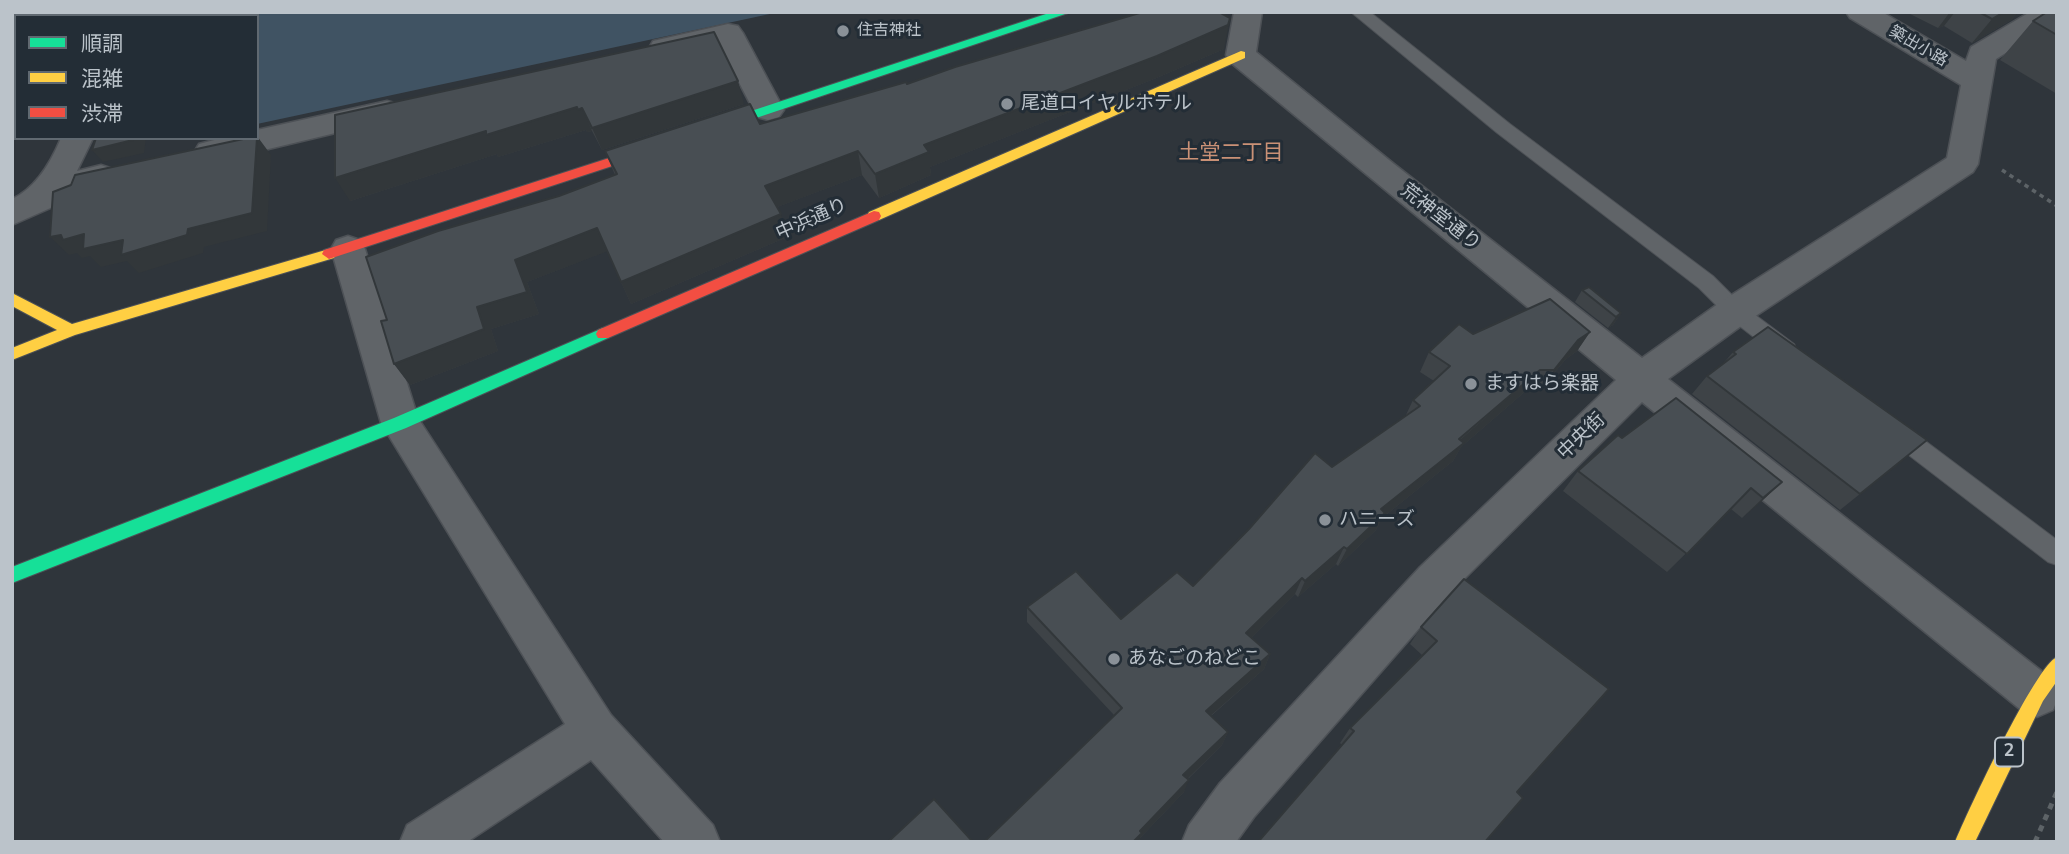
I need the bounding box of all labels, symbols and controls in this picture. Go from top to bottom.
legend [14,14,259,140]
place label: 住吉神社 [857,21,921,41]
marker: 住吉神社 [835,23,851,39]
street label: 築出小路 [1885,23,1951,71]
text: 順調 [81,30,123,58]
text: 混雑 [81,65,123,93]
place label: 尾道ロイヤルホテル [1021,93,1192,115]
marker: 尾道ロイヤルホテル [999,96,1015,112]
text: 渋滞 [81,100,123,128]
district label: 土堂二丁目 [1179,141,1283,167]
street label: 荒神堂通り [1396,180,1484,256]
street label: 中浜通り [773,194,851,246]
place label: ますはら楽器 [1485,373,1599,395]
marker: ますはら楽器 [1463,376,1479,392]
street label: 中央街 [1554,409,1610,465]
place label: ハニーズ [1339,509,1415,531]
marker: ハニーズ [1317,512,1333,528]
place label: あなごのねどこ [1128,648,1261,670]
marker: あなごのねどこ [1106,651,1122,667]
road number: 2 [1995,738,2023,766]

